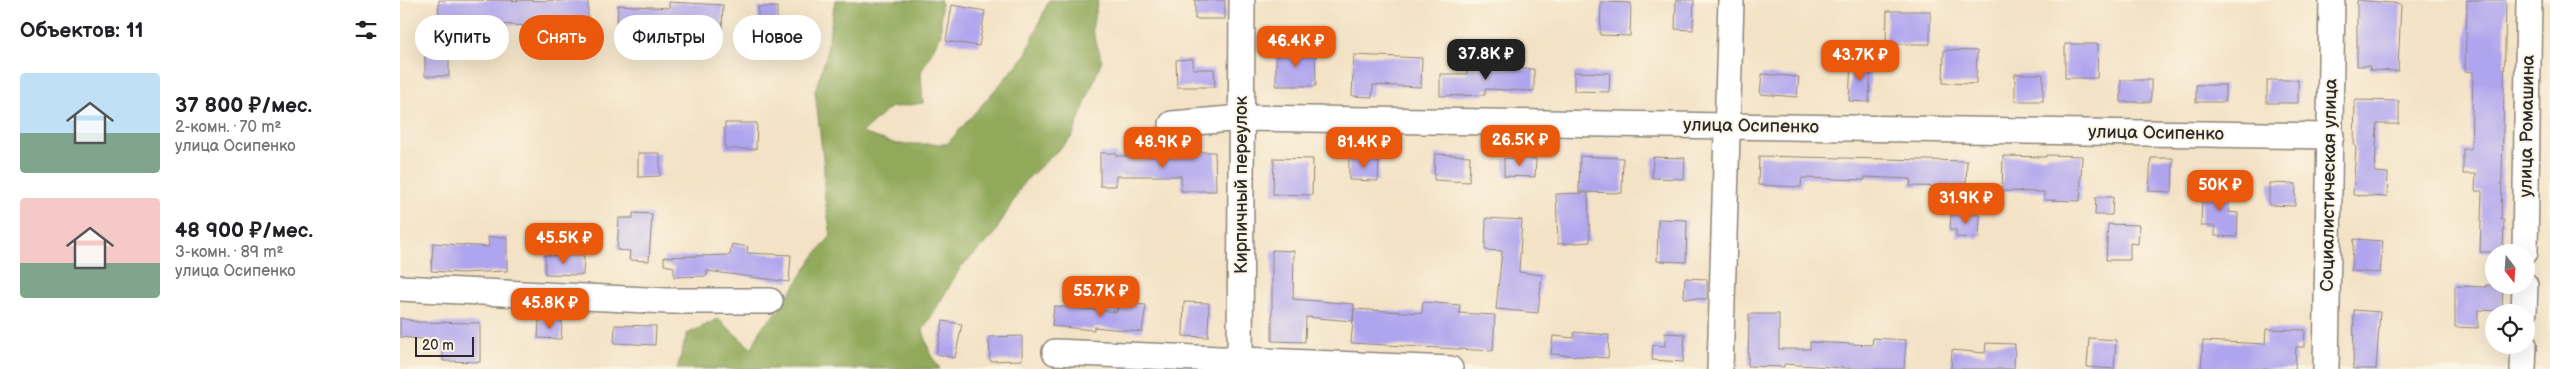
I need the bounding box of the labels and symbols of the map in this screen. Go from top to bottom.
pin: 46.4K ₽ [1250,26,1342,68]
pin: 37.8K ₽ [1440,38,1532,81]
pin: 43.7K ₽ [1814,39,1906,82]
street label: улица Ромашина [2515,54,2539,198]
street label: Социалистическая улица [2317,78,2341,292]
street label: Кирпичный переулок [1231,96,1252,274]
street label: улица Осипенко [1683,114,1819,138]
street label: улица Осипенко [2088,121,2224,145]
pin: 26.5K ₽ [1474,124,1566,167]
pin: 48.9K ₽ [1117,126,1209,169]
pin: 81.4K ₽ [1318,126,1410,169]
pin: 50K ₽ [2185,170,2255,212]
pin: 31.9K ₽ [1920,182,2012,225]
pin: 45.5K ₽ [518,222,610,265]
north arrow [2485,244,2535,294]
pin: 55.7K ₽ [1055,276,1147,318]
pin: 45.8K ₽ [504,288,596,330]
scale bar [415,334,474,357]

